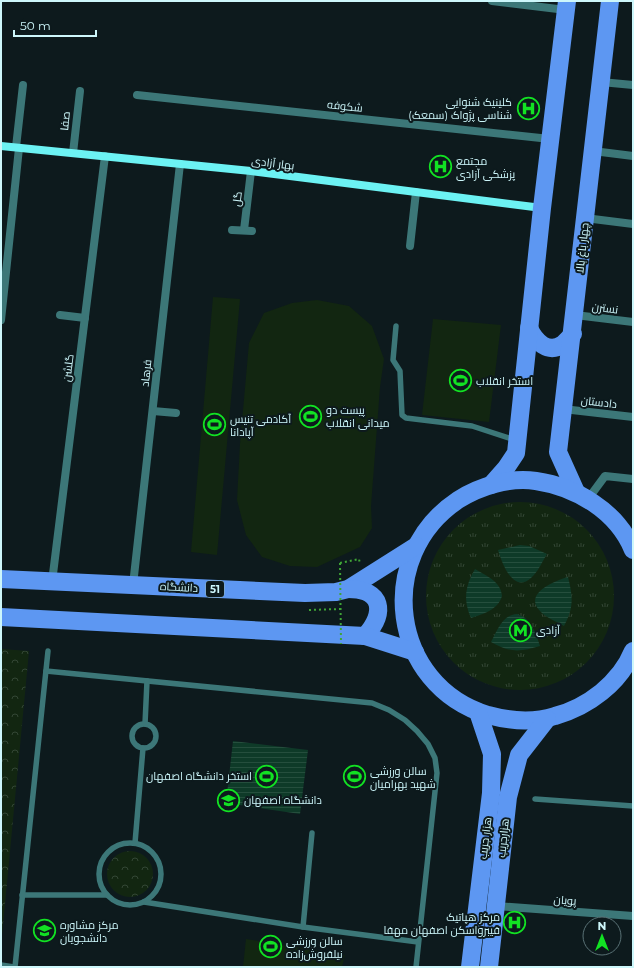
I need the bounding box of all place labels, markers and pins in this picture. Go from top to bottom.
place label: کلینیک شنوایی شناسی پژواک (سمعک) [408,95,512,122]
hospital icon: کلینیک شنوایی شناسی پژواک (سمعک) [515,95,541,121]
hospital icon: مجتمع پزشکی آزادی [427,154,453,180]
place label: مجتمع پزشکی آزادی [456,154,515,181]
sports icon: استخر انقلاب [447,368,473,394]
place label: استخر انقلاب [476,374,533,388]
sports icon: پیست دو میدانی انقلاب [297,403,323,429]
place label: پیست دو میدانی انقلاب [326,403,390,430]
sports icon: آکادمی تنیس آپادانا [202,412,228,438]
place label: آکادمی تنیس آپادانا [230,412,291,439]
metro station icon: آزادی [508,617,534,643]
place label: آزادی [536,623,560,637]
sports icon: استخر دانشگاه اصفهان [254,763,280,789]
sports icon: سالن ورزشی شهید بهرامیان [341,764,367,790]
place label: سالن ورزشی شهید بهرامیان [370,764,436,791]
place label: استخر دانشگاه اصفهان [146,769,252,783]
school or university icon: دانشگاه اصفهان [216,787,242,813]
place label: دانشگاه اصفهان [244,793,322,807]
place label: مرکز هپاتیک فیبرواسکن اصفهان مهفا [383,910,500,937]
hospital icon: مرکز هپاتیک فیبرواسکن اصفهان مهفا [502,910,528,936]
school or university icon: مرکز مشاوره دانشجویان [31,918,57,944]
place label: مرکز مشاوره دانشجویان [60,918,119,945]
sports icon: سالن ورزشی نیلفروش‌زاده [257,934,283,960]
place label: سالن ورزشی نیلفروش‌زاده [286,934,343,961]

